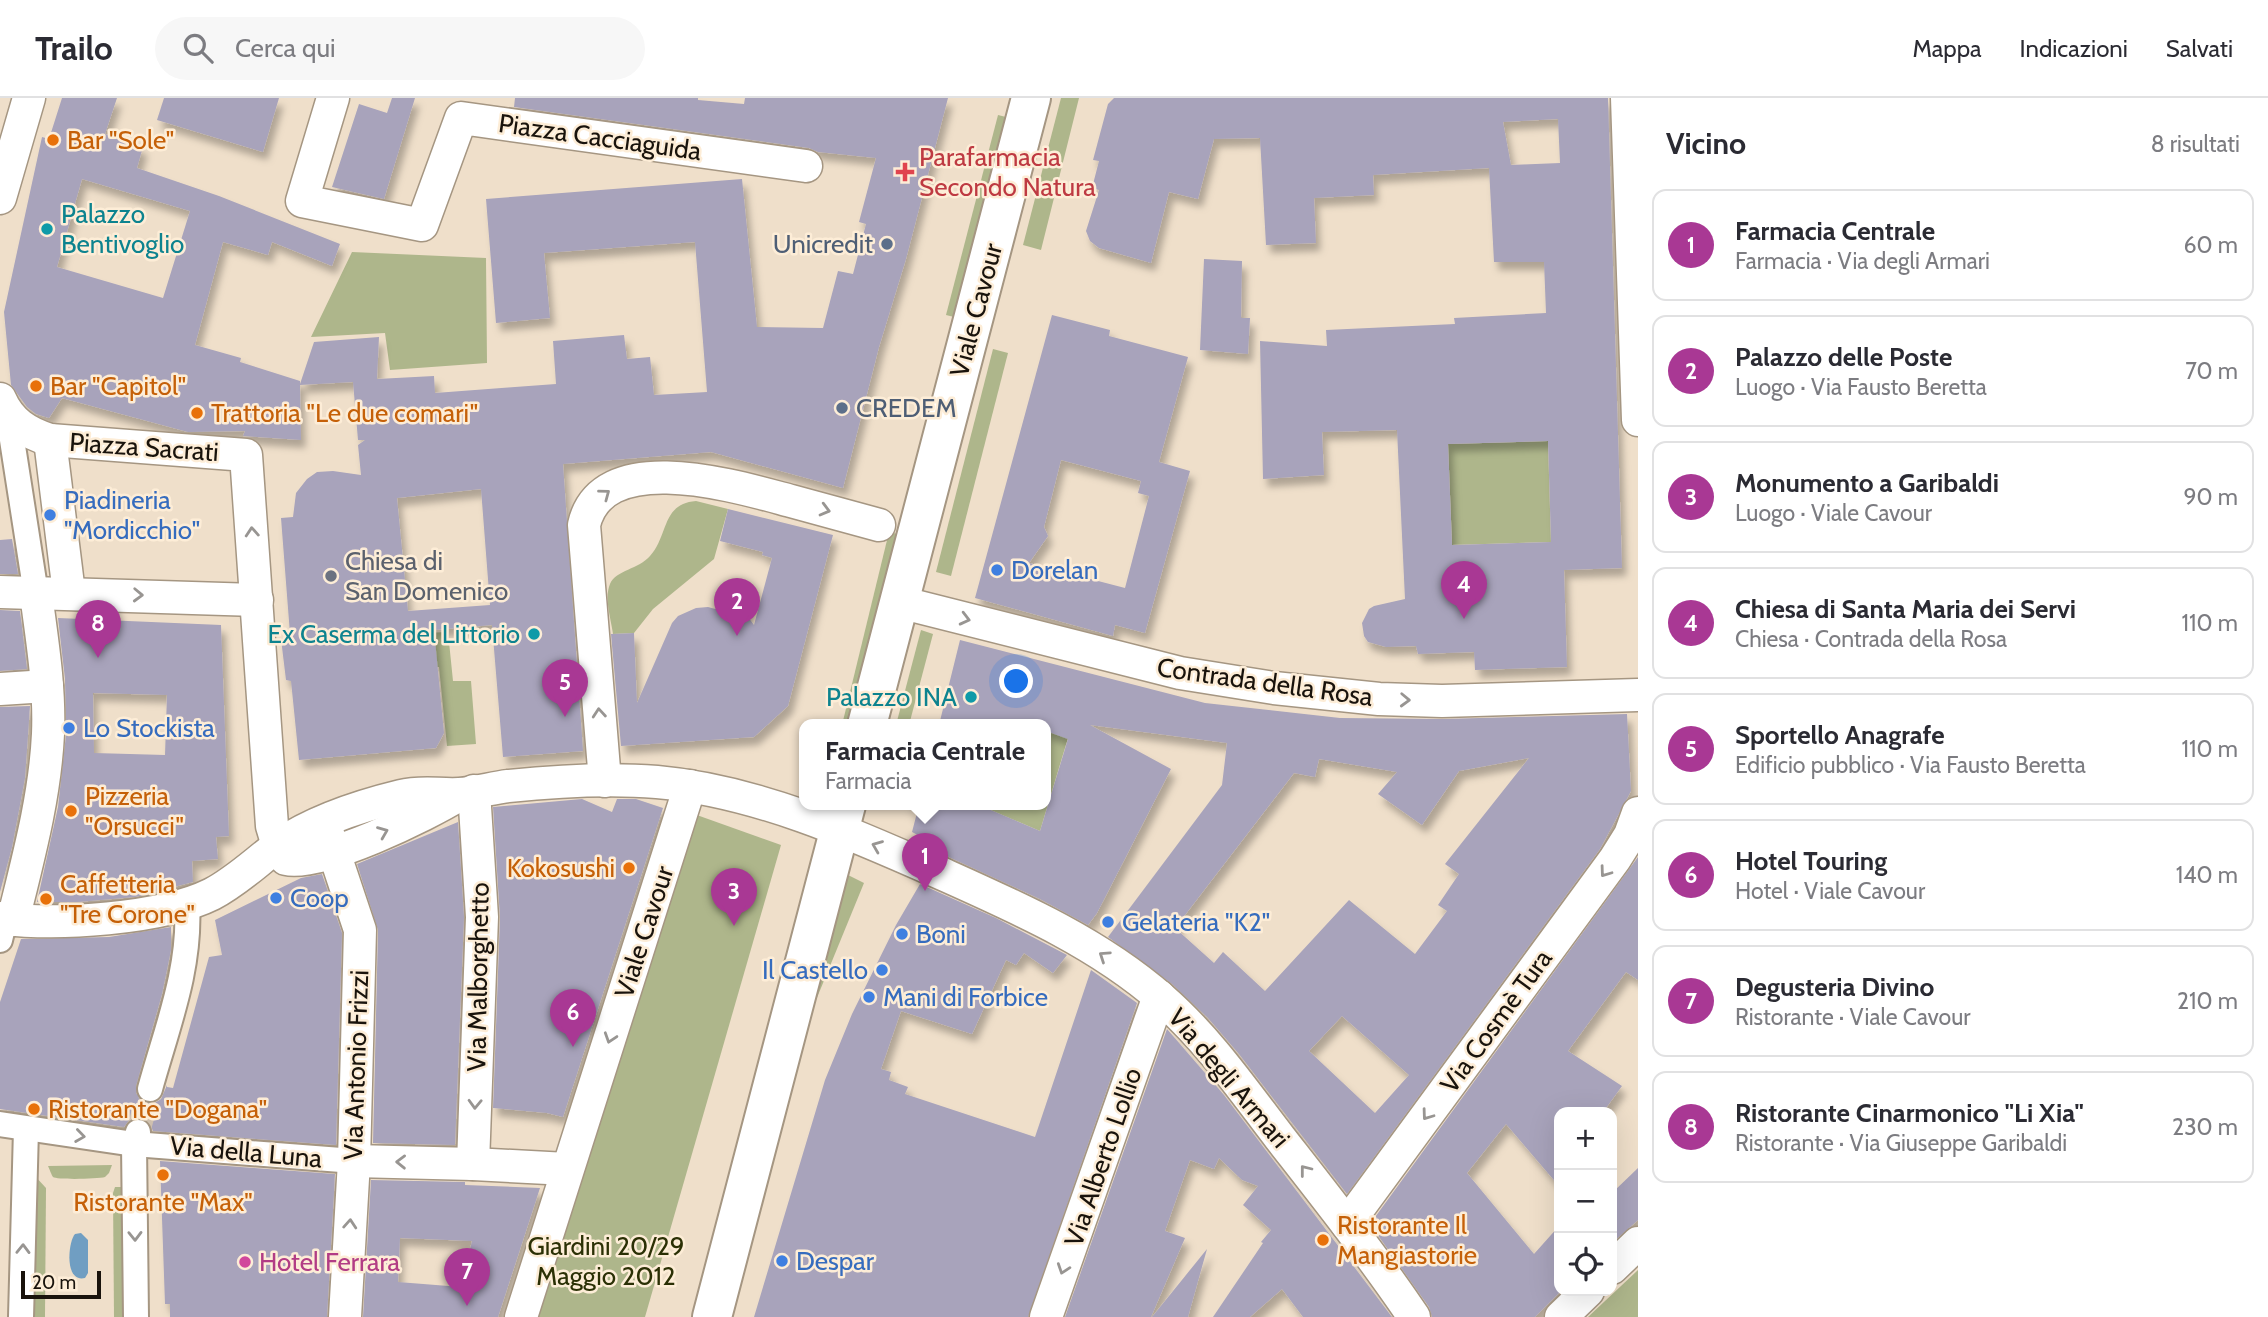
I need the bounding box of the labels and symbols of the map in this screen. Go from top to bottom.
street label: Piazza Cacciaguida [497,107,704,167]
place label: Bar "Sole" [67,124,174,156]
marker: Bar "Sole" [45,132,61,148]
place label: Parafarmacia Secondo Natura [919,141,1096,203]
marker: Parafarmacia Secondo Natura [897,164,913,180]
place label: Palazzo Bentivoglio [61,198,184,260]
marker: Palazzo Bentivoglio [39,221,55,237]
place label: Unicredit [773,228,873,260]
marker: Unicredit [879,236,895,252]
street label: Viale Cavour [943,239,1009,380]
place label: Bar "Capitol" [50,370,186,402]
marker: Bar "Capitol" [28,378,44,394]
place label: CREDEM [856,392,957,424]
place label: Trattoria "Le due comari" [211,397,478,429]
marker: CREDEM [834,400,850,416]
marker: Trattoria "Le due comari" [189,405,205,421]
street label: Piazza Sacrati [68,426,220,468]
place label: Piadineria "Mordicchio" [64,484,200,546]
one-way arrow [597,490,609,502]
one-way arrow [819,502,831,516]
marker: Piadineria "Mordicchio" [42,507,58,523]
one-way arrow [245,526,260,537]
place label: Chiesa di San Domenico [345,545,508,607]
place label: Dorelan [1011,554,1098,586]
pin: 4 [1441,561,1487,619]
marker: Dorelan [989,562,1005,578]
marker: Chiesa di San Domenico [323,568,339,584]
pin: 2 [714,578,760,636]
one-way arrow [132,588,143,603]
pin: 8 [75,600,121,658]
one-way arrow [959,611,971,625]
place label: Ex Caserma del Littorio [267,618,520,650]
marker: Ex Caserma del Littorio [526,626,542,642]
street label: Contrada della Rosa [1155,651,1375,713]
pin: 5 [542,659,588,717]
your location [999,664,1033,698]
place label: Palazzo INA [826,681,957,713]
marker: Palazzo INA [963,689,979,705]
one-way arrow [1400,692,1411,707]
one-way arrow [592,707,607,718]
place label: Lo Stockista [83,712,215,744]
marker: Lo Stockista [61,720,77,736]
place label: Pizzeria "Orsucci" [85,780,184,842]
marker: Pizzeria "Orsucci" [63,803,79,819]
one-way arrow [377,826,389,840]
pin: 1 [902,833,948,891]
one-way arrow [872,840,884,854]
place label: Kokosushi [507,852,615,884]
marker: Kokosushi [621,860,637,876]
street label: Viale Cavour [608,861,681,1002]
one-way arrow [1601,864,1613,877]
place label: Caffetteria "Tre Corone" [60,868,195,930]
pin: 3 [711,868,757,926]
place label: Coop [290,882,349,914]
street label: Via Malborghetto [460,882,496,1072]
marker: Coop [268,890,284,906]
marker: Caffetteria "Tre Corone" [38,891,54,907]
place label: Gelateria "K2" [1122,906,1270,938]
marker: Gelateria "K2" [1100,914,1116,930]
place label: Boni [916,918,966,950]
marker: Boni [894,926,910,942]
street label: Via Cosmè Tura [1433,943,1559,1099]
one-way arrow [1099,951,1112,964]
place label: Il Castello [762,954,868,986]
marker: Il Castello [874,962,890,978]
street label: Via Antonio Frizzi [337,969,375,1161]
place label: Mani di Forbice [883,981,1048,1013]
pin: 6 [550,989,596,1047]
marker: Mani di Forbice [861,989,877,1005]
street label: Via degli Armari [1161,1002,1297,1154]
one-way arrow [603,1032,618,1044]
street label: Via Alberto Lollio [1057,1064,1149,1250]
place label: Ristorante "Dogana" [48,1093,267,1125]
one-way arrow [467,1099,482,1110]
marker: Ristorante "Dogana" [26,1101,42,1117]
one-way arrow [1423,1107,1435,1120]
one-way arrow [74,1128,86,1143]
street label: Via della Luna [169,1129,324,1175]
one-way arrow [396,1155,407,1170]
one-way arrow [1301,1165,1314,1178]
marker: Ristorante "Max" [155,1167,171,1183]
place label: Ristorante "Max" [73,1186,253,1218]
place label: Ristorante Il Mangiastorie [1337,1209,1477,1271]
one-way arrow [342,1219,357,1230]
park label: Giardini 20/29 Maggio 2012 [527,1230,685,1292]
one-way arrow [127,1232,143,1242]
marker: Ristorante Il Mangiastorie [1315,1232,1331,1248]
one-way arrow [15,1243,30,1254]
place label: Despar [796,1245,875,1277]
place label: Hotel Ferrara [259,1246,401,1278]
pin: 7 [444,1248,490,1306]
marker: Despar [774,1253,790,1269]
marker: Hotel Ferrara [237,1254,253,1270]
one-way arrow [1057,1262,1071,1274]
scale bar [21,1268,102,1300]

